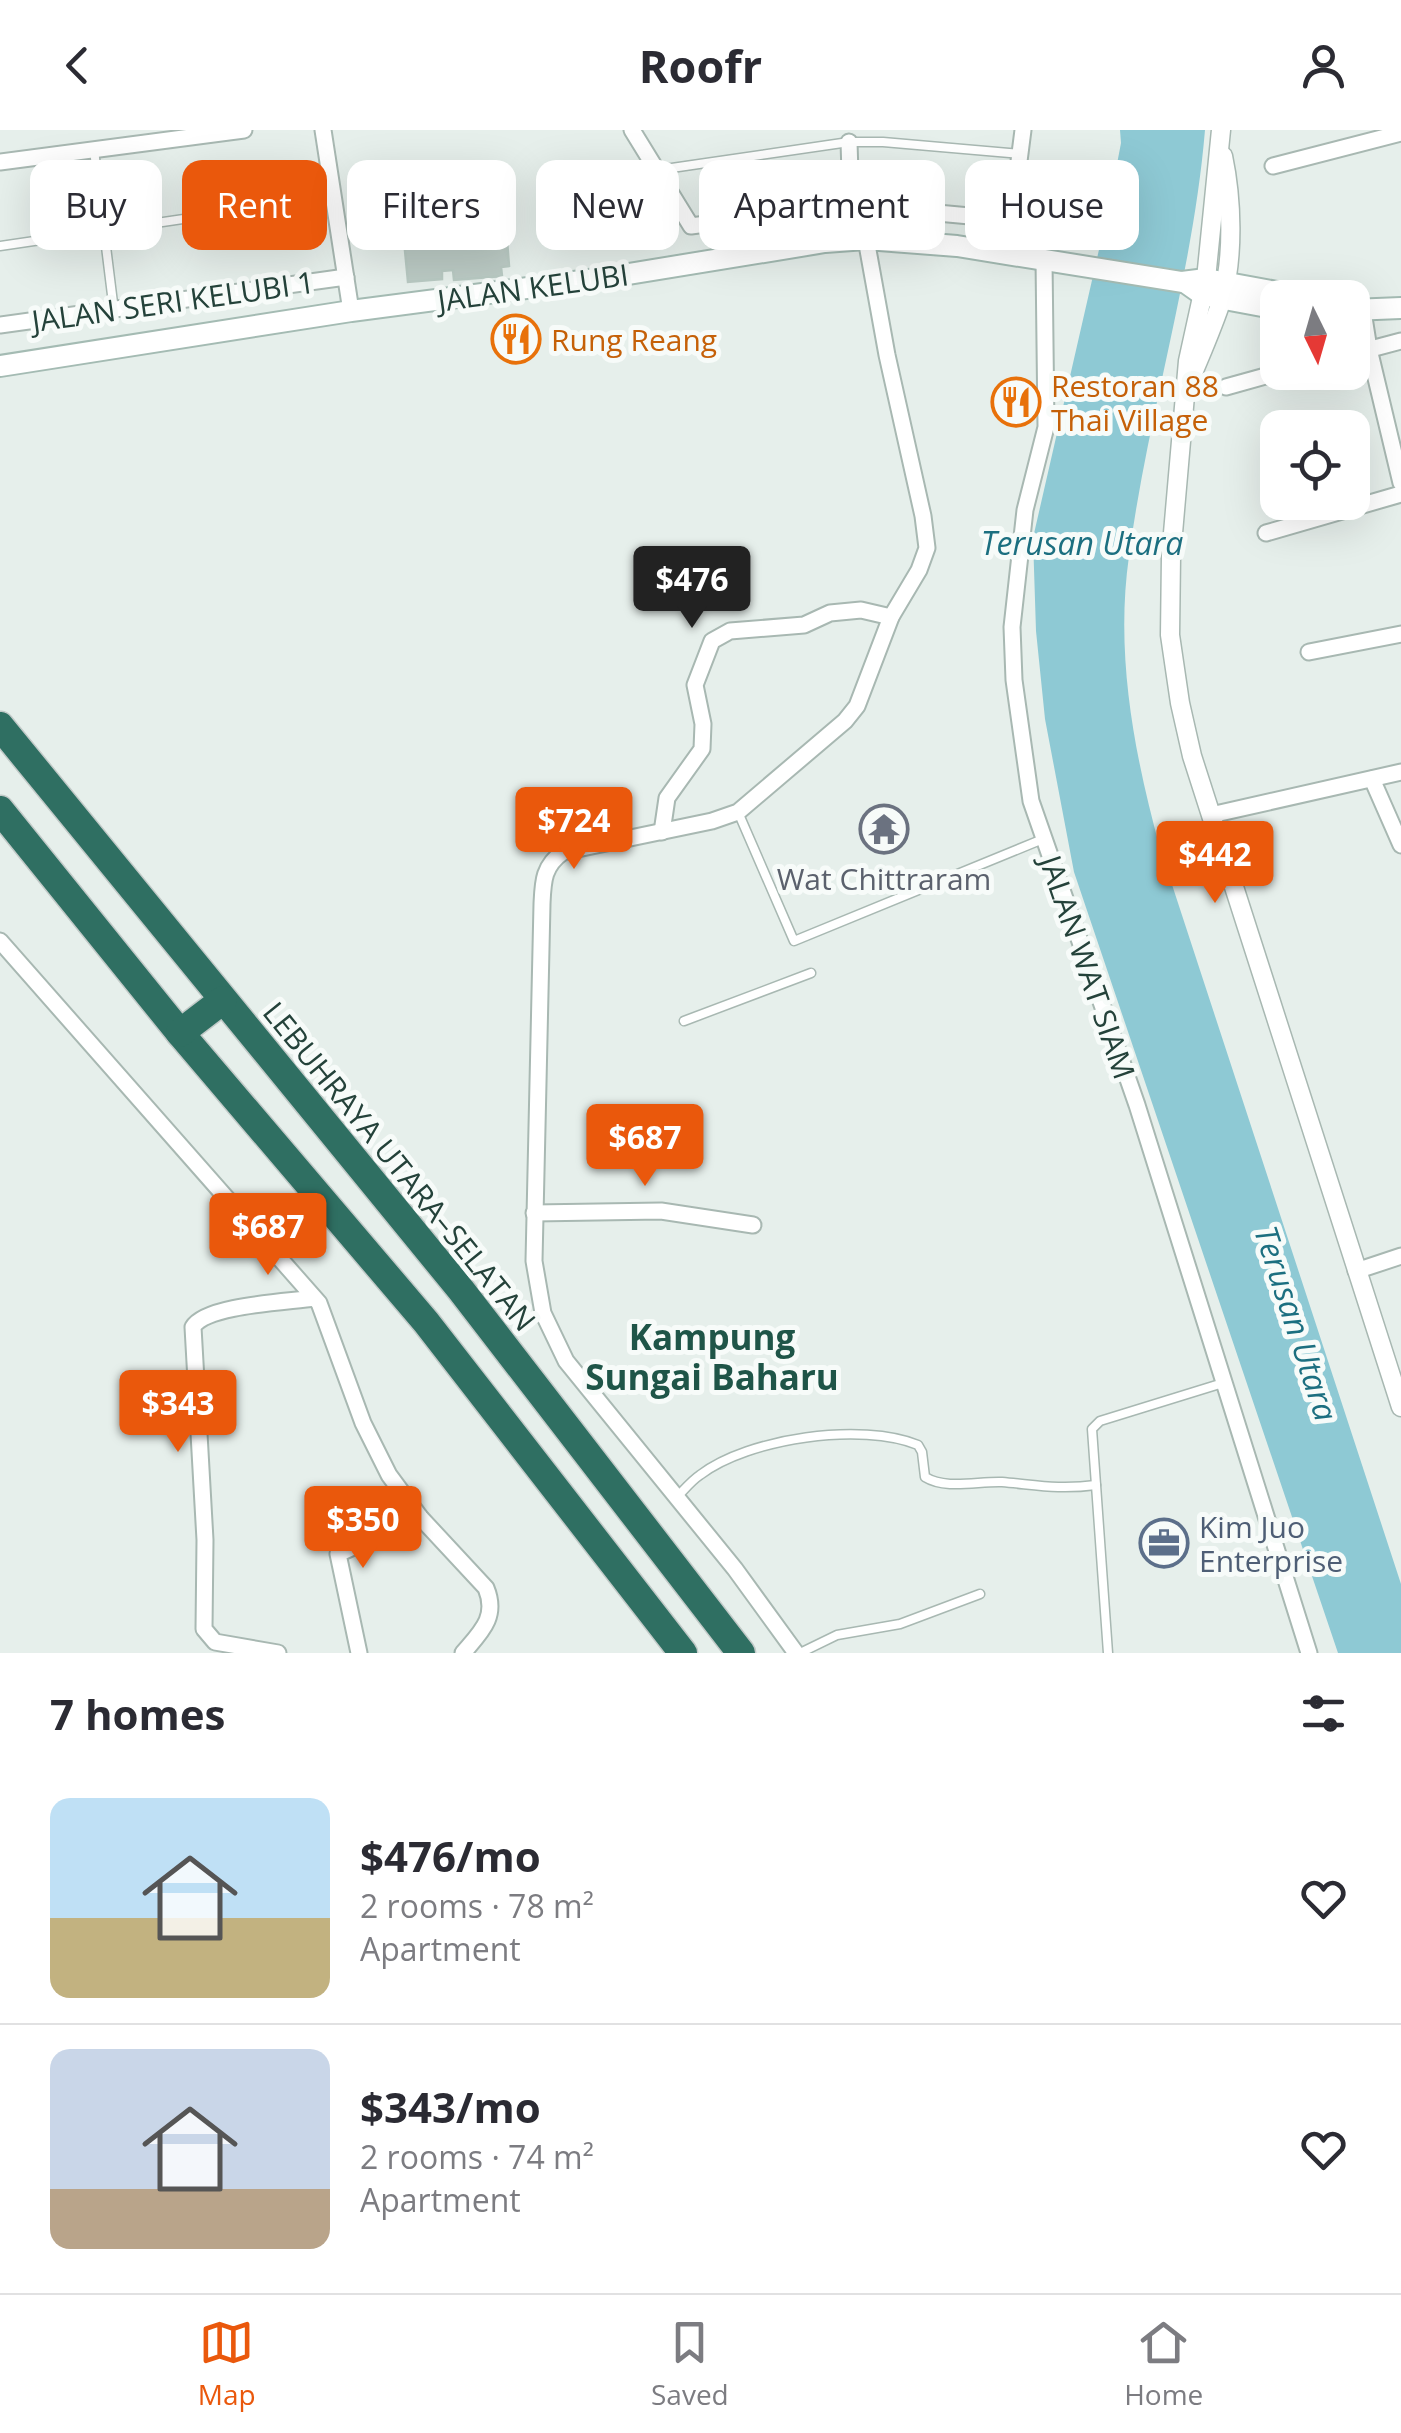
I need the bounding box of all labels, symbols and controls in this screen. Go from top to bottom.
text: Roofr [639,35,762,96]
icon: back [50,38,105,93]
icon: person [1296,38,1351,93]
chip: Buy [30,160,162,250]
chip: Rent [182,160,327,250]
chip: Filters [347,160,516,250]
chip: New [536,160,679,250]
chip: Apartment [699,160,945,250]
chip: House [965,160,1139,250]
street label: JALAN KELUBI [432,253,631,321]
street label: JALAN SERI KELUBI 1 [26,261,317,342]
north arrow [1260,280,1370,390]
map controls [1260,280,1370,520]
restaurant icon: Rung Reang [490,313,542,365]
place label: Rung Reang [551,319,717,360]
place label: Restoran 88 Thai Village [1051,365,1219,440]
restaurant icon: Restoran 88 Thai Village [990,376,1042,428]
button: locate [1260,410,1370,520]
water label: Terusan Utara [981,521,1183,564]
pin: $476 [633,546,751,631]
text: $476 [655,557,729,600]
pin: $724 [515,787,633,872]
text: $724 [537,798,611,841]
temple icon: Wat Chittraram [858,803,910,855]
pin: $442 [1156,821,1274,906]
text: $442 [1178,832,1252,875]
street label: JALAN WAT SIAM [1030,847,1145,1084]
place label: Wat Chittraram [777,858,991,899]
street label: LEBUHRAYA UTARA–SELATAN [254,993,546,1339]
pin: $687 [586,1104,704,1189]
text: $687 [608,1115,682,1158]
pin: $687 [209,1193,327,1278]
text: $687 [231,1204,305,1247]
water label: Terusan Utara [1245,1220,1349,1426]
district label: Kampung Sungai Baharu [585,1313,839,1400]
pin: $343 [119,1370,237,1455]
text: $343 [141,1381,215,1424]
pin: $350 [304,1486,422,1571]
text: $350 [326,1497,400,1540]
place label: Kim Juo Enterprise [1199,1506,1343,1581]
office icon: Kim Juo Enterprise [1138,1517,1190,1569]
text: 7 homes [50,1685,225,1742]
icon: filters [1296,1686,1351,1741]
text: $476/mo [360,1827,541,1884]
icon: home [130,1838,250,1958]
icon: heart [1296,1871,1351,1926]
text: 2 rooms · 78 m² [360,1884,594,1927]
text: Apartment [360,1927,521,1970]
text: $343/mo [360,2078,541,2135]
icon: home [130,2089,250,2209]
icon: heart [1296,2122,1351,2177]
text: 2 rooms · 74 m² [360,2135,594,2178]
text: Apartment [360,2178,521,2221]
tab: Map [198,2315,256,2413]
tab: Saved [651,2315,729,2413]
tab: Home [1124,2315,1203,2413]

